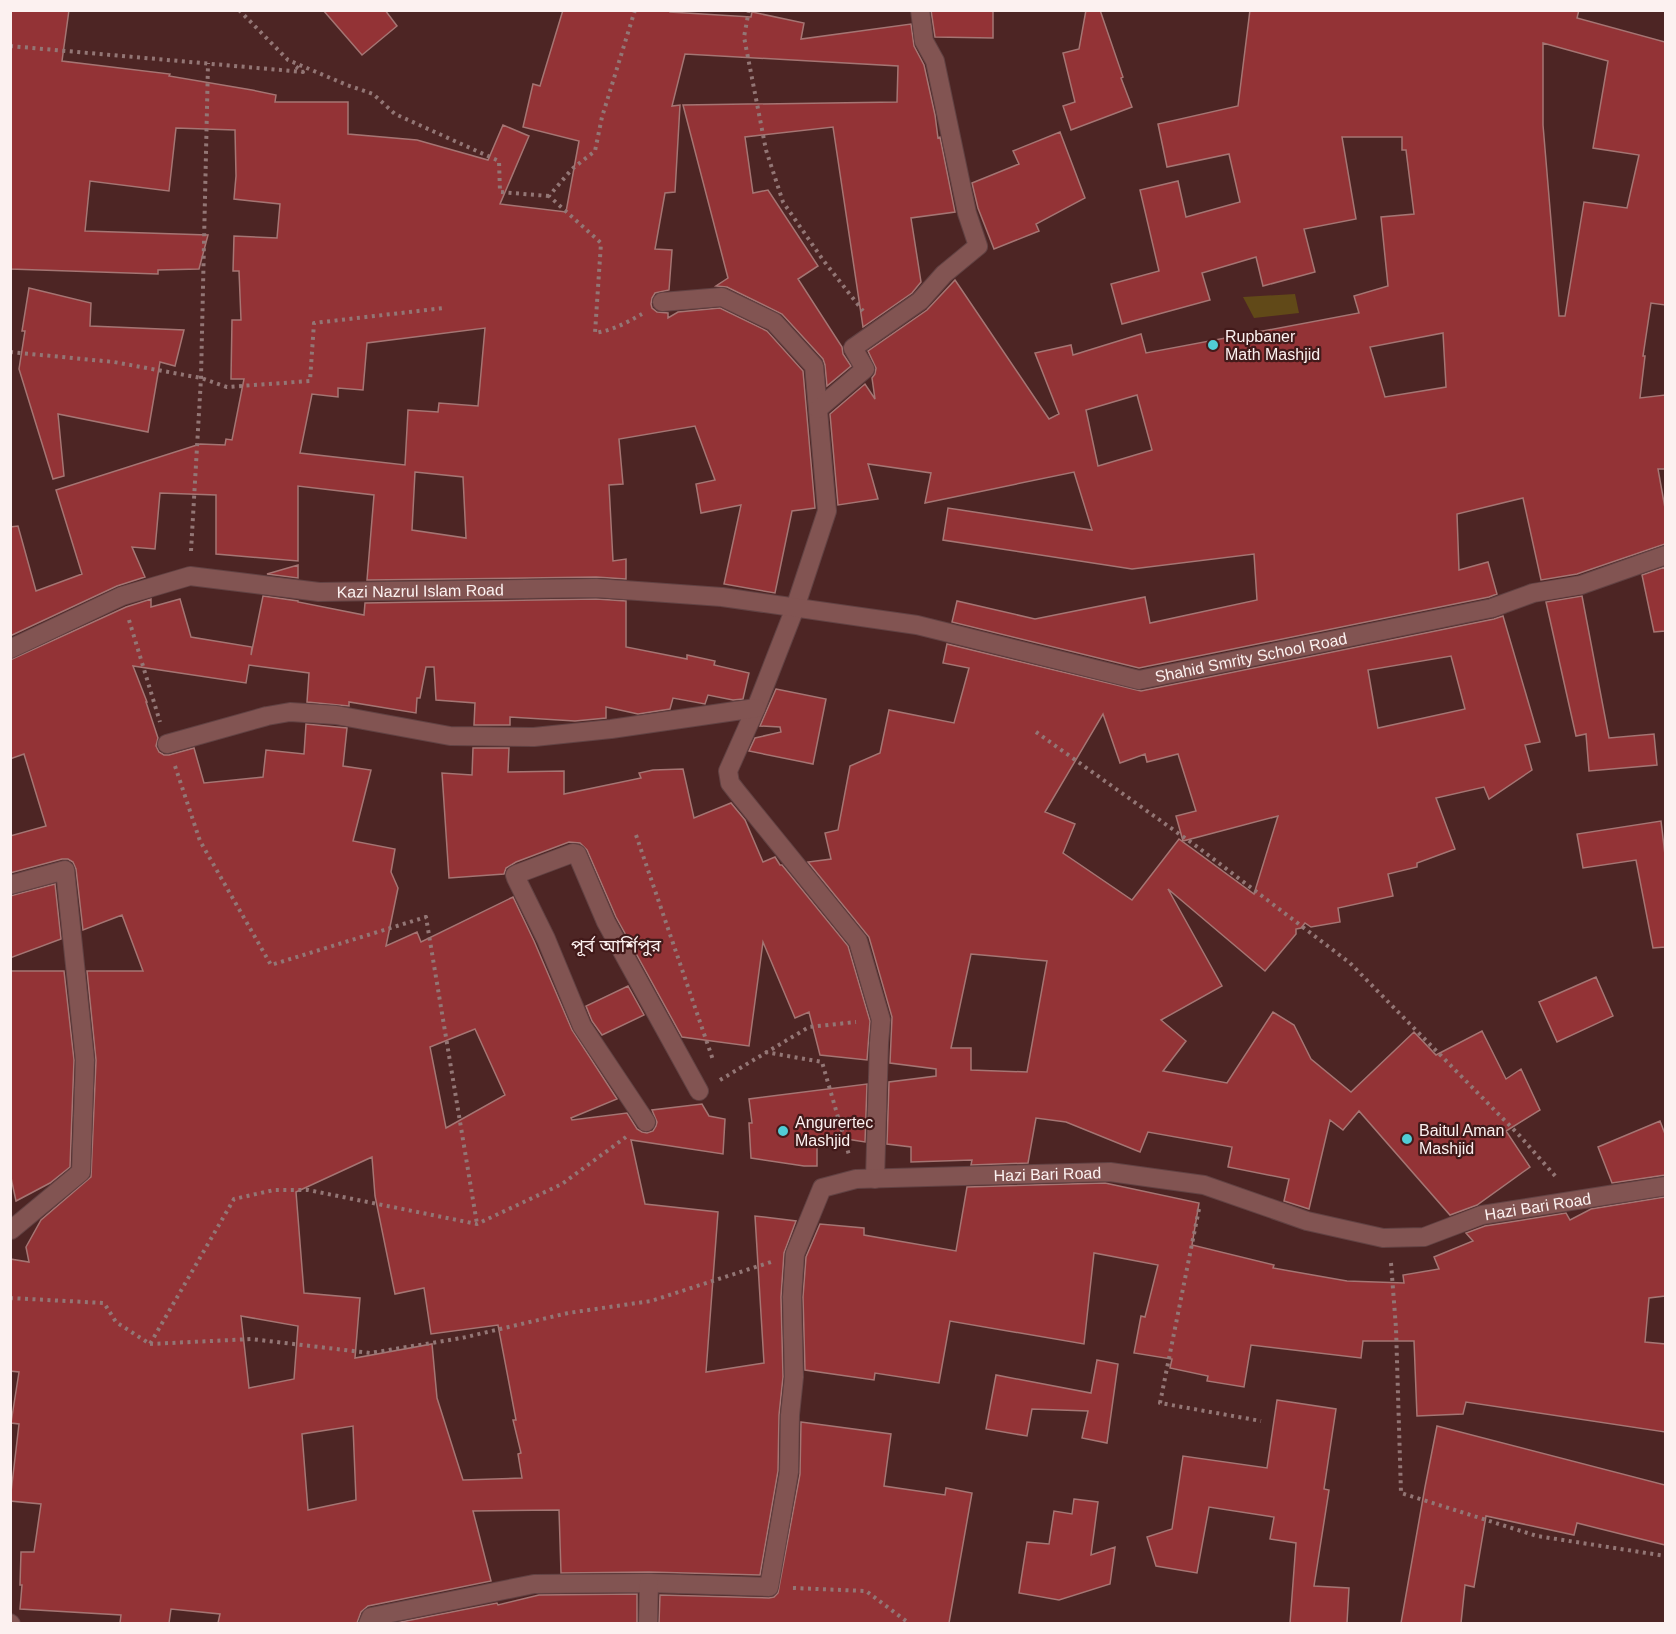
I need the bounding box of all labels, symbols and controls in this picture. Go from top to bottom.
place label: Rupbaner Math Mashjid [1225,328,1320,363]
marker: Rupbaner Math Mashjid [1206,338,1220,352]
street label: Kazi Nazrul Islam Road [336,581,504,600]
street label: Shahid Smrity School Road [1153,629,1348,685]
district label: পূর্ব আর্শিপুর [571,935,661,957]
place label: Angurertec Mashjid [795,1114,873,1149]
place label: Baitul Aman Mashjid [1419,1122,1504,1157]
marker: Angurertec Mashjid [776,1124,790,1138]
marker: Baitul Aman Mashjid [1400,1132,1414,1146]
street label: Hazi Bari Road [993,1164,1101,1184]
street label: Hazi Bari Road [1483,1189,1592,1223]

